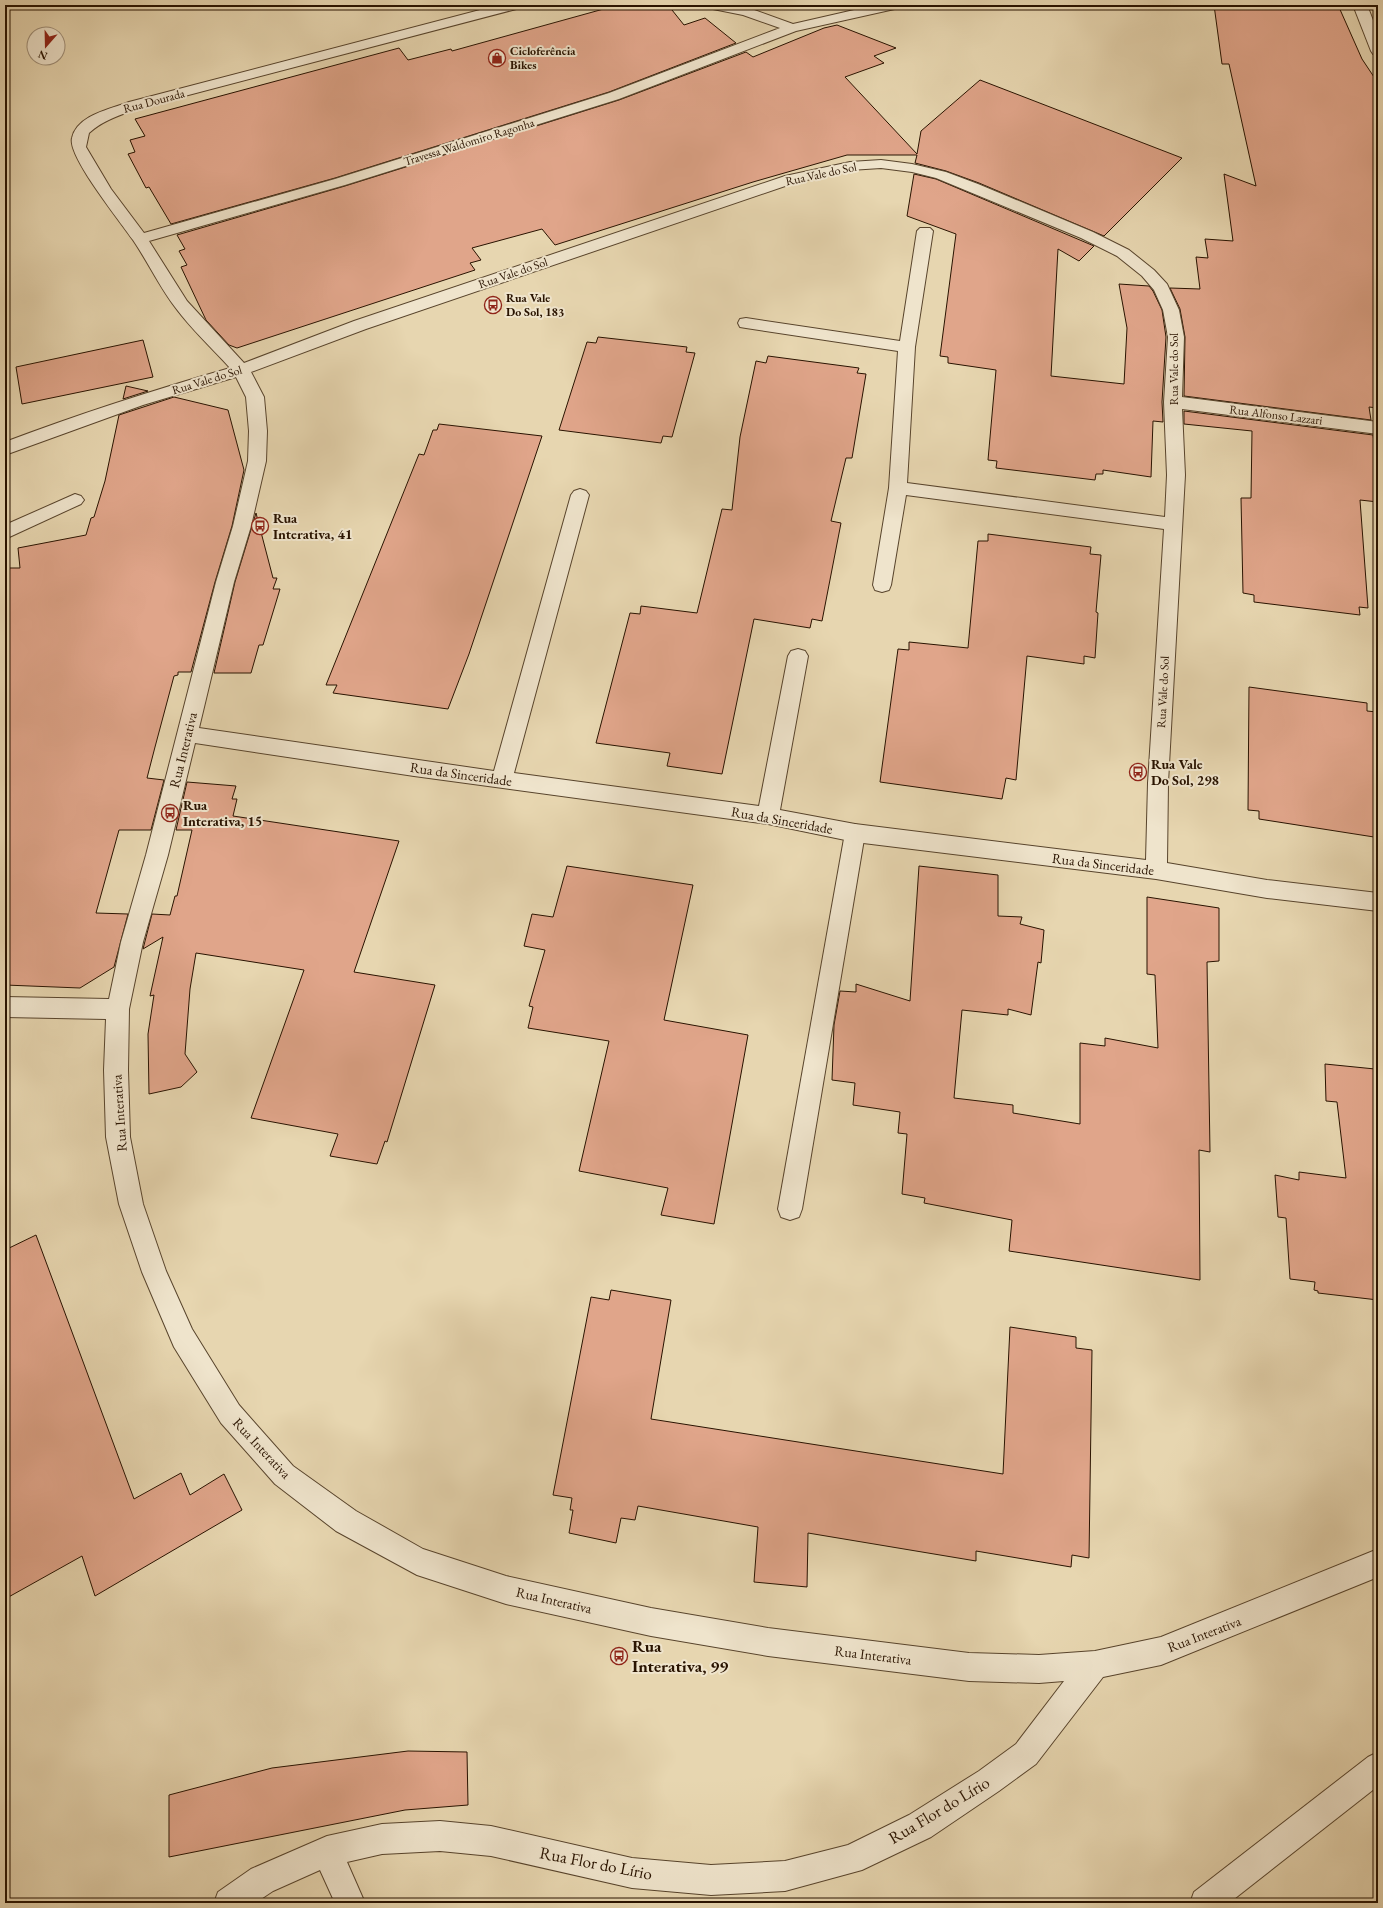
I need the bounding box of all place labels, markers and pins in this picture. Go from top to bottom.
place label: Cicloferência Bikes [510,43,576,73]
shop icon: Cicloferência Bikes [487,48,507,68]
place label: Rua Vale Do Sol, 183 [506,290,564,320]
bus stop icon: Rua Vale Do Sol, 183 [483,295,503,315]
place label: Rua Interativa, 41 [273,509,352,543]
bus stop icon: Rua Interativa, 41 [250,516,270,536]
place label: Rua Vale Do Sol, 298 [1151,755,1219,789]
bus stop icon: Rua Vale Do Sol, 298 [1128,762,1148,782]
place label: Rua Interativa, 15 [183,796,262,830]
bus stop icon: Rua Interativa, 15 [160,803,180,823]
place label: Rua Interativa, 99 [632,1635,728,1677]
bus stop icon: Rua Interativa, 99 [609,1646,629,1666]

